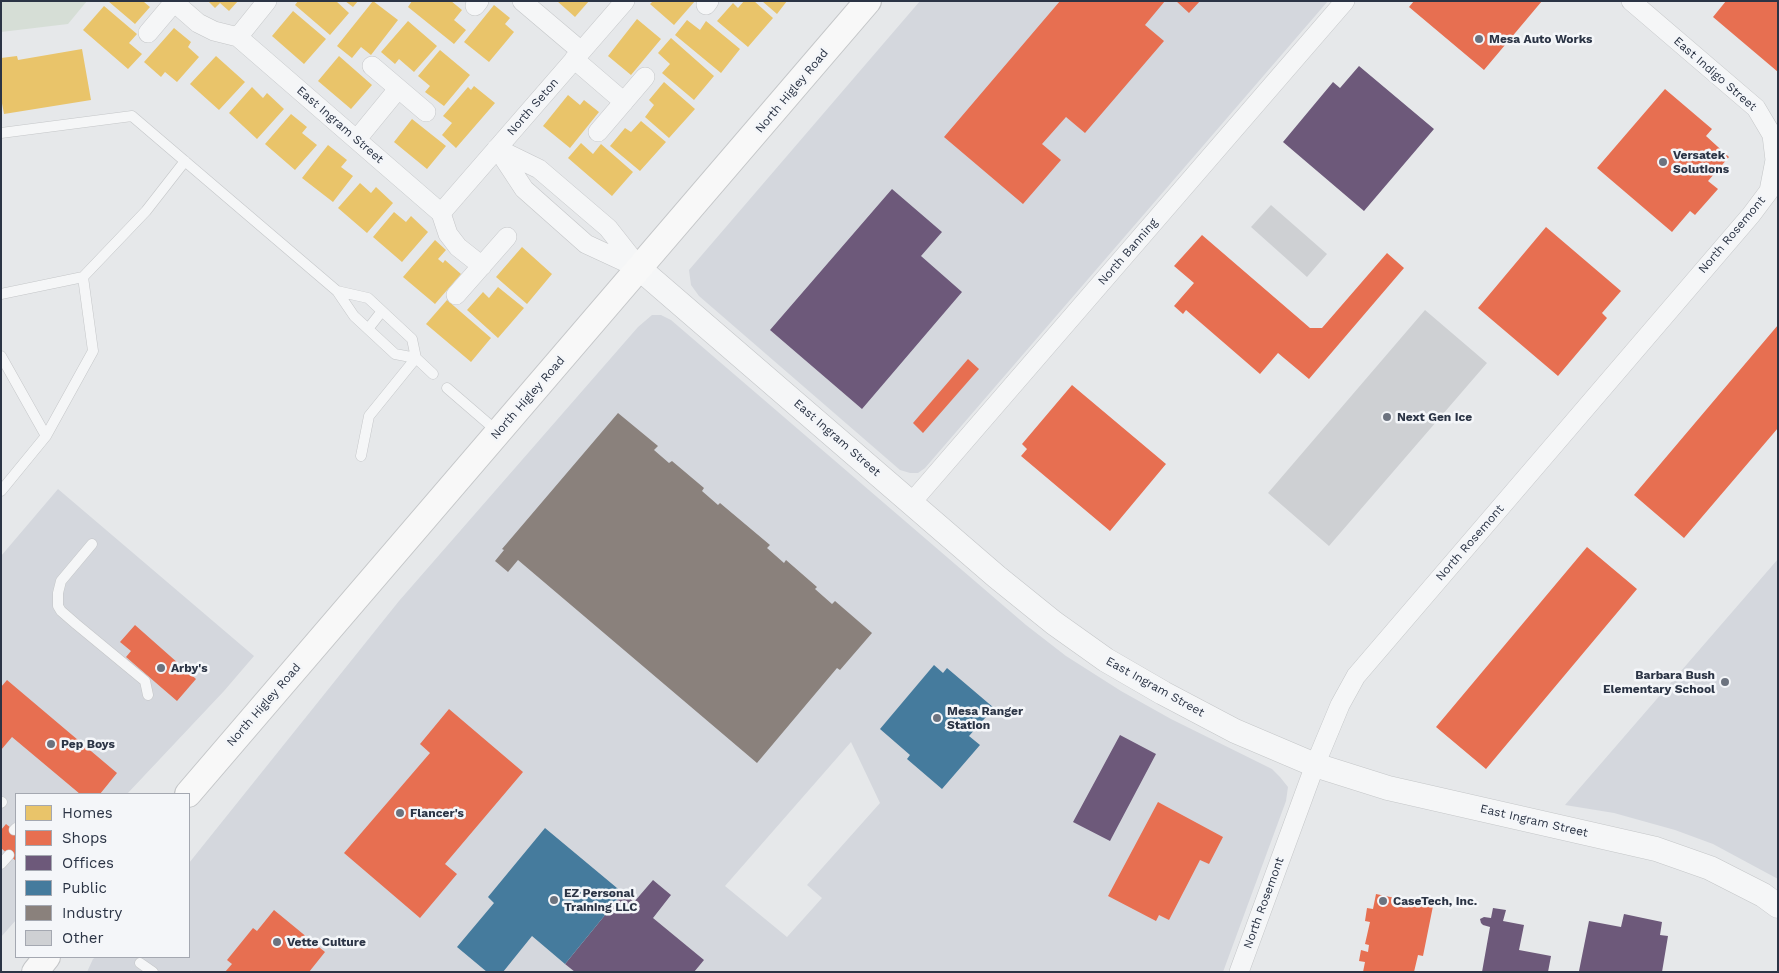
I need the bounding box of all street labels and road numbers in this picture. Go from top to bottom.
street label: East Indigo Street [1671,34,1759,114]
street label: North Higley Road [753,46,831,136]
street label: North Seton [504,75,562,139]
street label: East Ingram Street [294,83,386,167]
street label: North Rosemont [1696,194,1768,276]
street label: North Banning [1095,216,1161,288]
street label: North Higley Road [488,354,568,442]
street label: East Ingram Street [791,396,883,480]
street label: North Rosemont [1433,502,1507,584]
street label: East Ingram Street [1103,654,1207,720]
street label: North Higley Road [224,661,304,749]
street label: East Ingram Street [1479,802,1589,840]
street label: North Rosemont [1241,855,1287,951]

